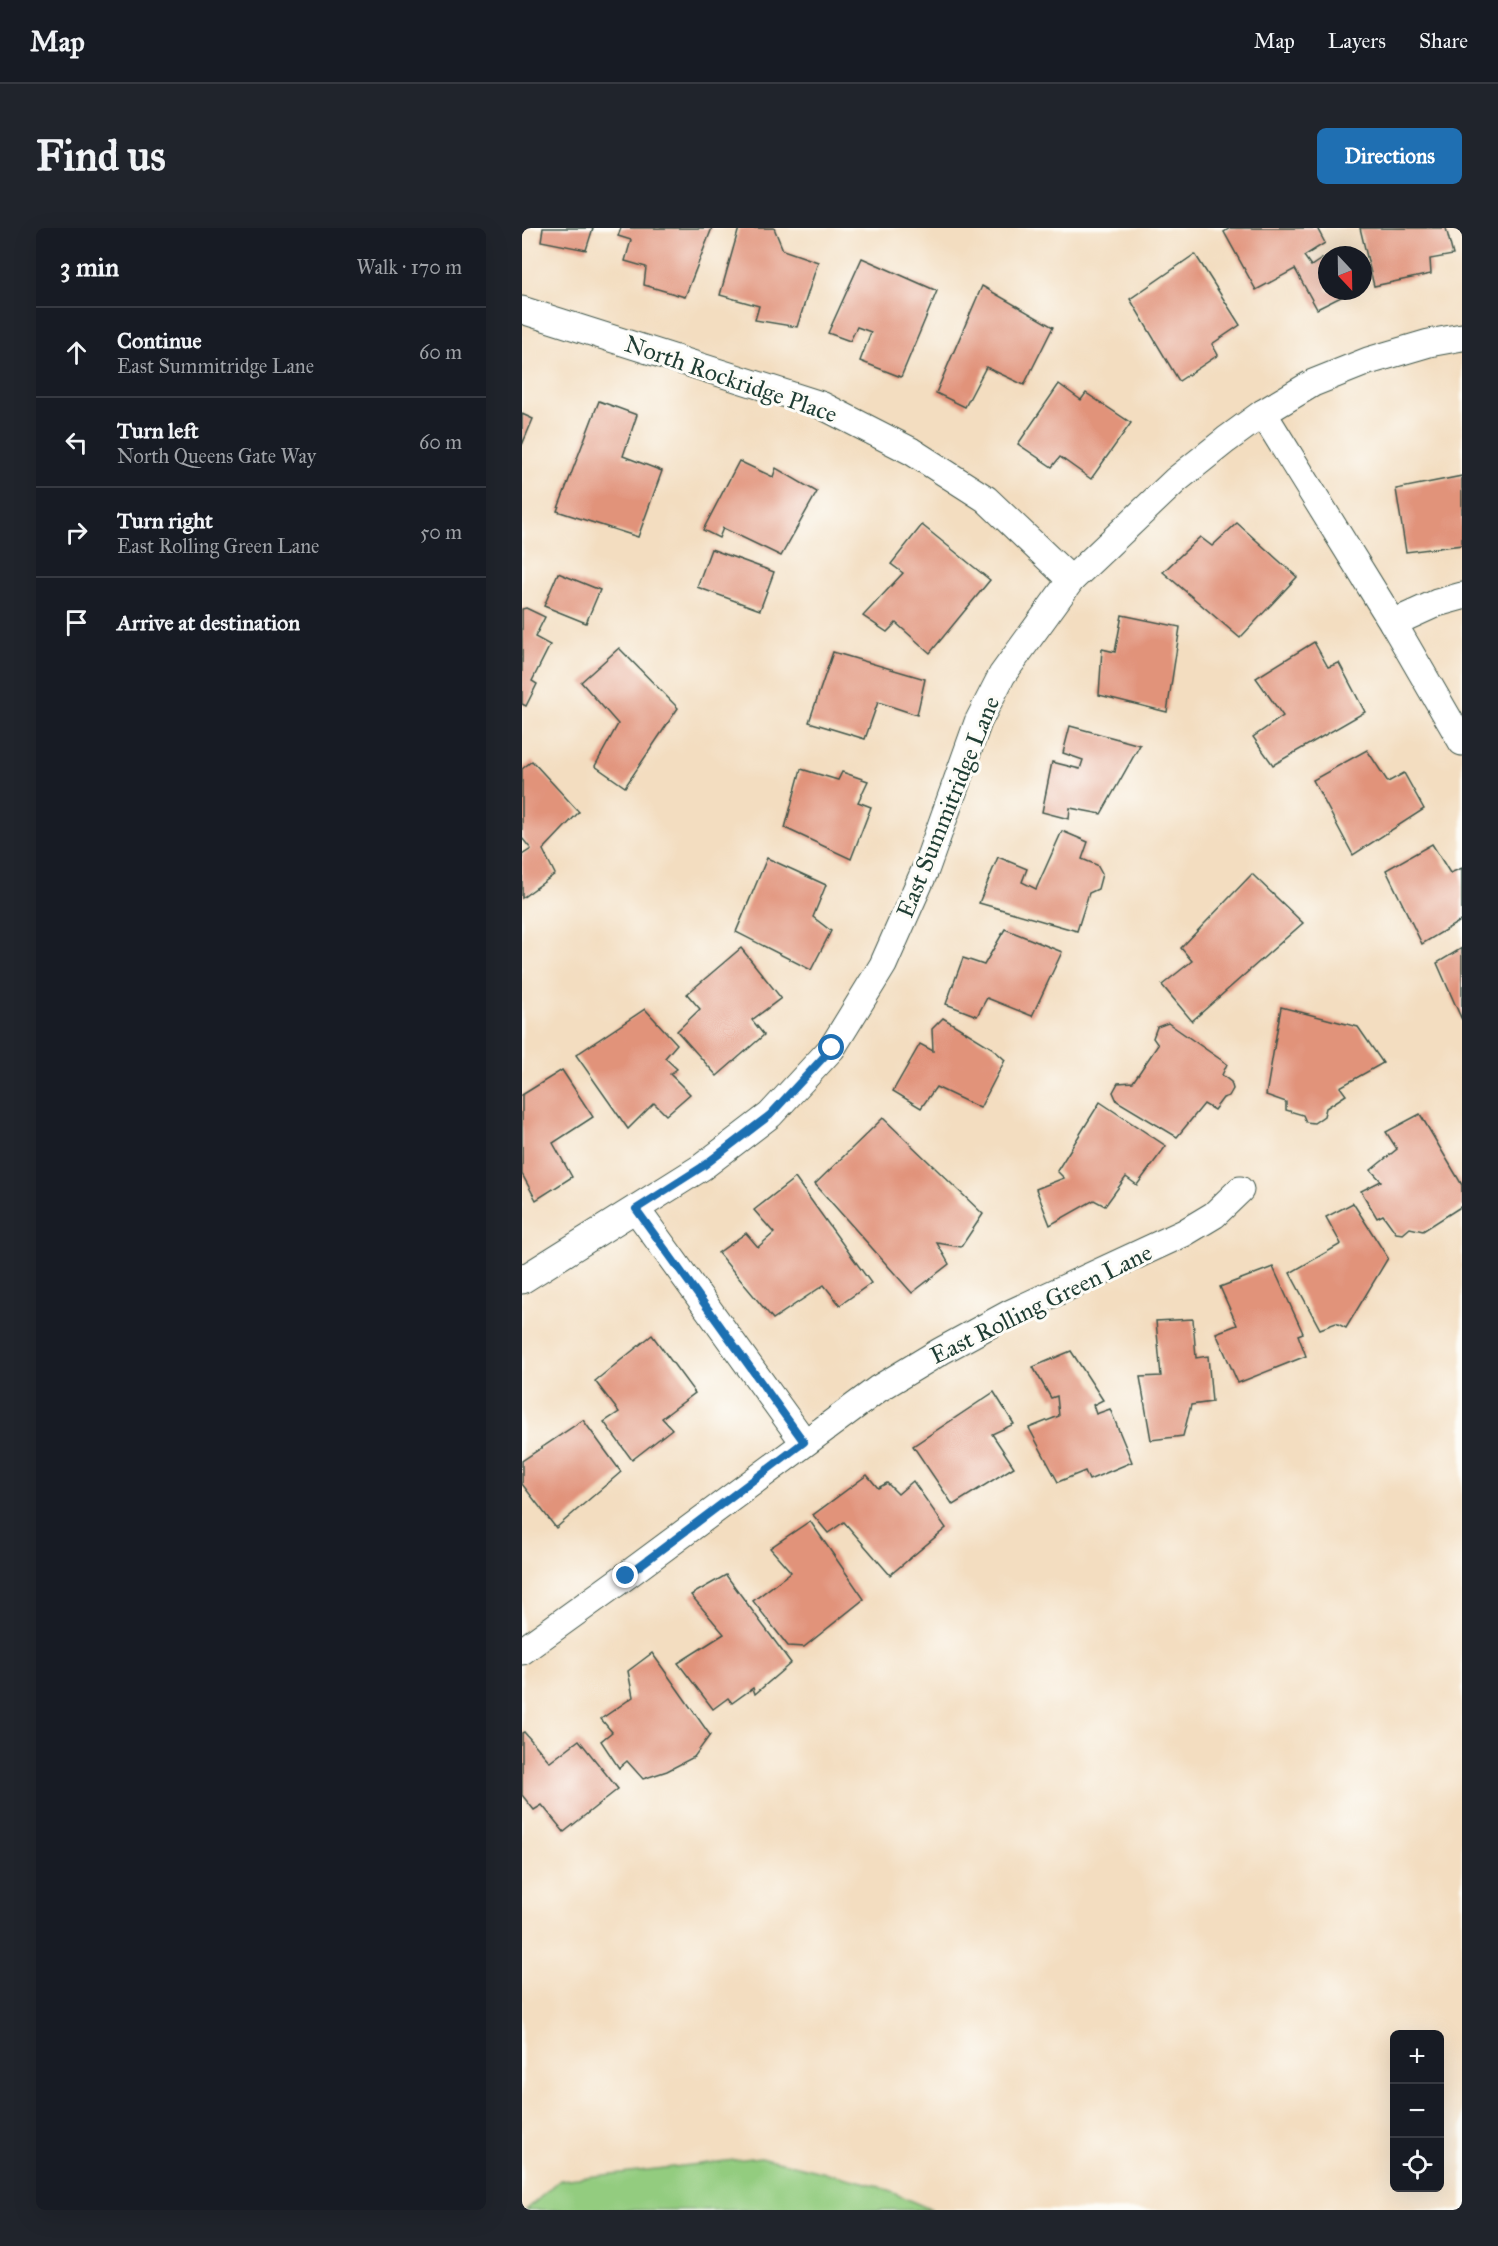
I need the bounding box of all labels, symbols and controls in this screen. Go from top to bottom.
text: Map [30,24,85,59]
text: Map [1254,28,1295,54]
text: Layers [1328,28,1386,54]
text: Share [1419,28,1468,54]
button: Directions [1317,128,1462,184]
text: Find us [36,130,166,182]
north arrow [1318,246,1372,300]
text: 3 min [60,251,119,283]
text: Walk · 170 m [357,255,462,279]
text: Continue [117,327,202,354]
street label: North Rockridge Place [621,329,841,429]
icon: ahead [60,336,93,369]
text: 60 m [419,340,462,364]
text: East Summitridge Lane [117,354,314,378]
text: Turn left [117,417,199,444]
icon: left [60,426,93,459]
text: 60 m [419,430,462,454]
text: North Queens Gate Way [117,444,316,468]
text: Turn right [117,507,213,534]
icon: right [60,516,93,549]
text: 50 m [420,520,462,544]
text: East Rolling Green Lane [117,534,319,558]
icon: arrive [60,606,93,639]
text: Arrive at destination [117,609,300,636]
street label: East Summitridge Lane [890,692,1006,922]
route start [818,1034,844,1060]
street label: East Rolling Green Lane [925,1237,1157,1371]
route end [612,1562,638,1588]
map controls [1390,2030,1444,2192]
button: + [1390,2030,1444,2084]
button: − [1390,2084,1444,2138]
button: locate [1390,2138,1444,2192]

